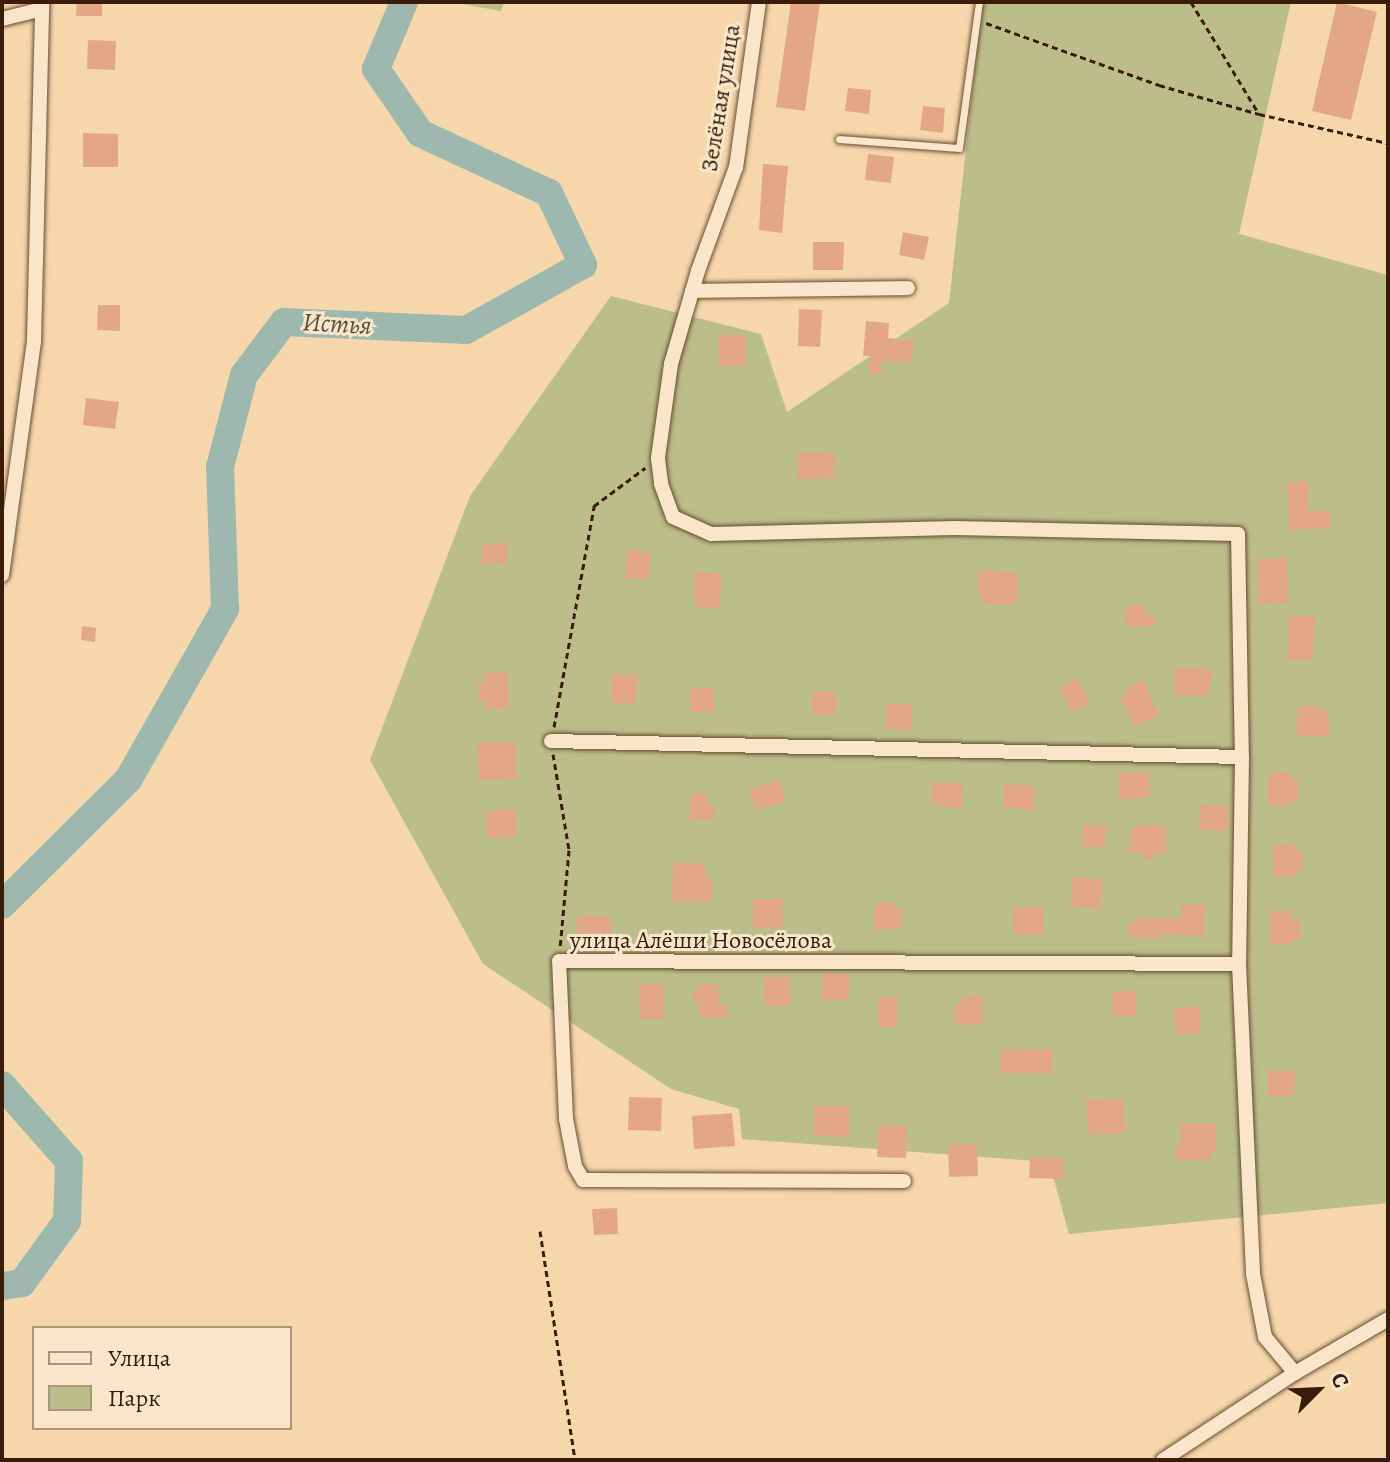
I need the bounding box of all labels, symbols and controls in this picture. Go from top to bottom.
street label: Зелёная улица [695,22,747,174]
water label: Истья [302,307,372,341]
street label: улица Алёши Новосёлова [570,927,832,955]
legend [32,1326,292,1430]
text: Улица [108,1342,171,1374]
north arrow [1278,1350,1358,1430]
text: С [1323,1368,1356,1393]
text: Парк [108,1382,161,1414]

